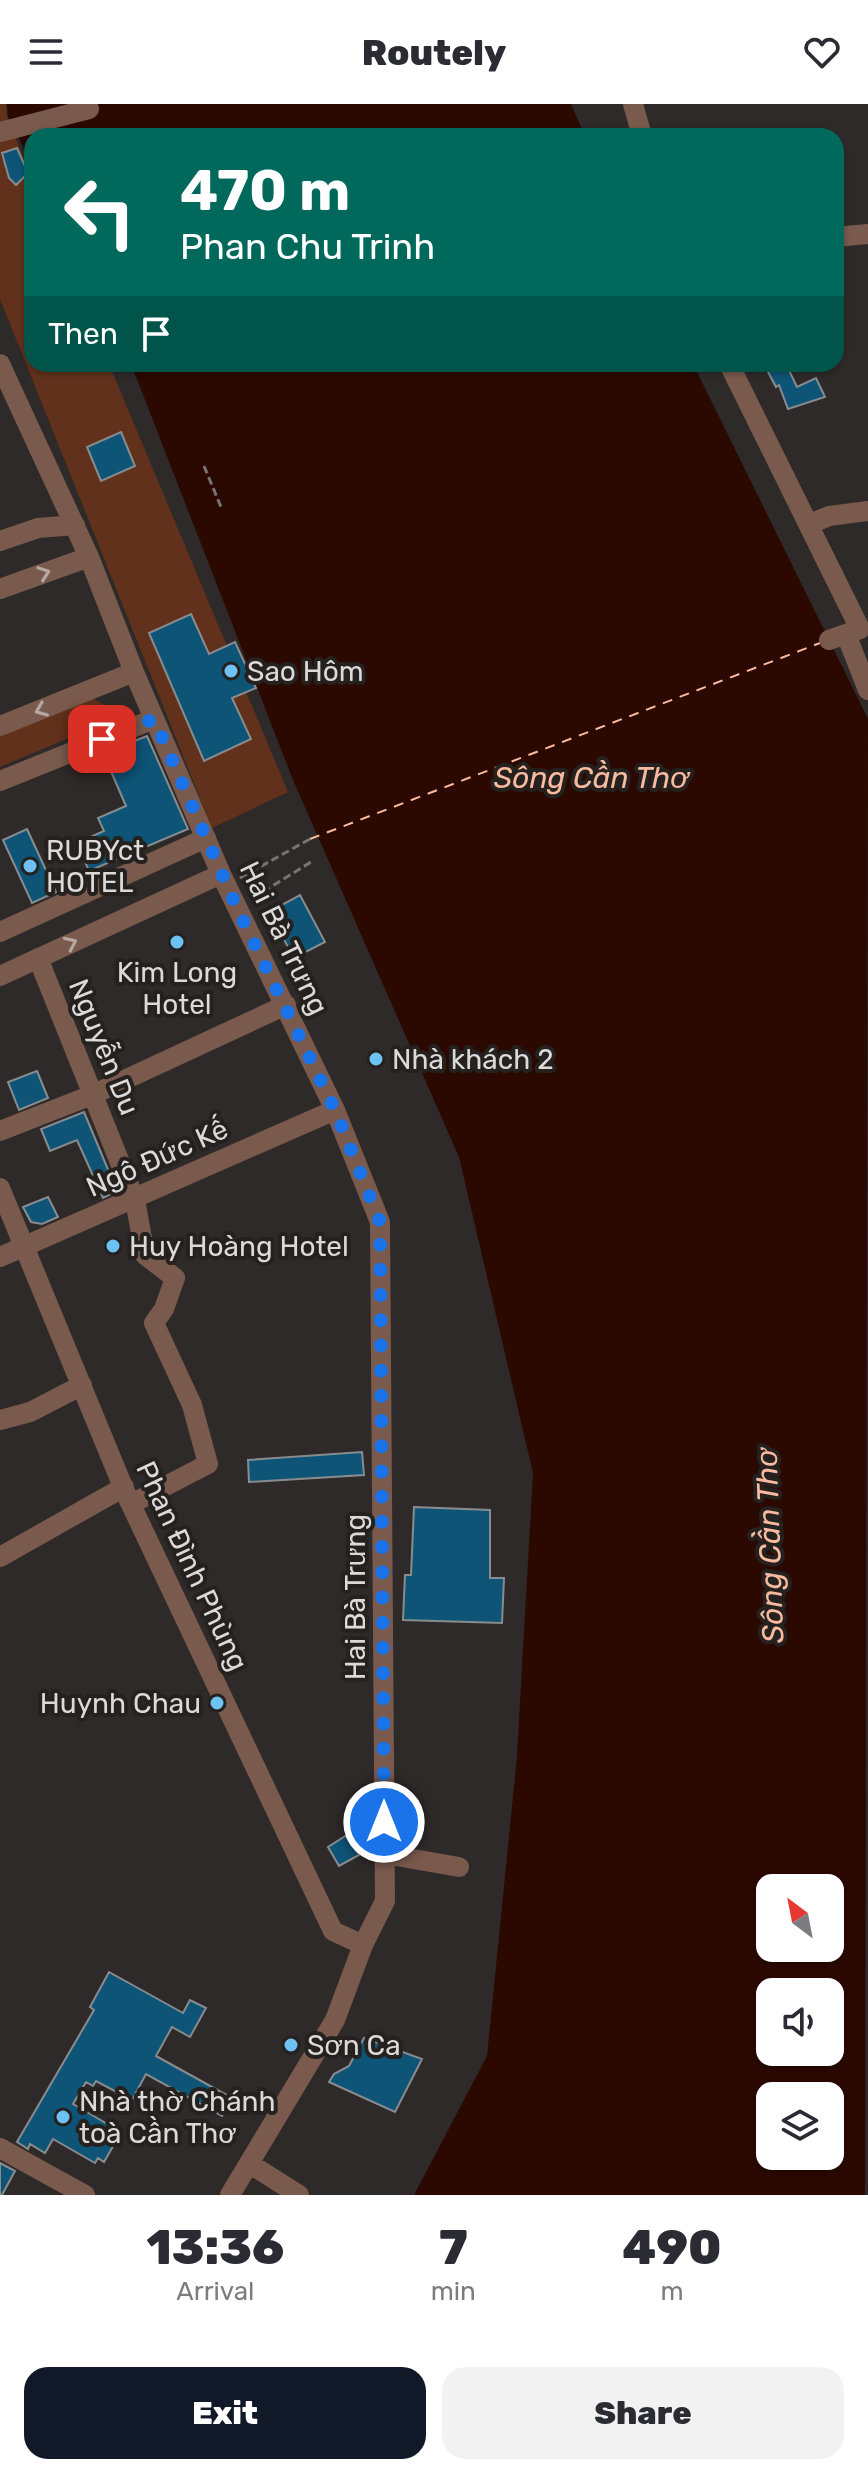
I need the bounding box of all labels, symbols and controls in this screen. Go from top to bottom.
icon: menu [24,30,68,74]
icon: heart [800,30,844,74]
text: Routely [362,31,506,74]
text: 470 m [180,158,350,224]
icon: left [48,160,152,264]
text: Phan Chu Trinh [180,225,435,268]
icon: arrive [134,312,178,356]
text: Then [48,316,118,352]
one-way arrow [37,566,51,583]
place label: Sao Hôm [247,655,364,688]
marker: Sao Hôm [222,662,240,680]
one-way arrow [35,700,49,716]
pin [68,705,136,773]
icon: arrive [80,717,124,761]
water label: Sông Cần Thơ [494,760,691,796]
place label: RUBYct HOTEL [46,834,144,899]
street label: Hai Bà Trưng [233,856,335,1020]
marker: RUBYct HOTEL [21,857,39,875]
marker: Kim Long Hotel [168,933,186,951]
one-way arrow [62,937,77,953]
place label: Kim Long Hotel [117,956,237,1021]
street label: Nguyễn Du [62,974,147,1120]
place label: Nhà khách 2 [392,1043,554,1076]
marker: Nhà khách 2 [367,1050,385,1068]
street label: Ngô Đức Kế [81,1111,233,1204]
place label: Huy Hoàng Hotel [129,1230,349,1263]
marker: Huy Hoàng Hotel [104,1237,122,1255]
water label: Sông Cần Thơ [748,1445,791,1644]
street label: Phan Đình Phùng [129,1456,255,1676]
street label: Hai Bà Trưng [339,1514,372,1680]
place label: Huynh Chau [40,1687,201,1720]
marker: Huynh Chau [208,1694,226,1712]
position arrow [342,1780,426,1864]
north arrow [756,1874,844,1962]
map controls [756,1874,844,2170]
button: sound [756,1978,844,2066]
place label: Sơn Ca [307,2029,401,2062]
marker: Sơn Ca [282,2036,300,2054]
button: layers [756,2082,844,2170]
place label: Nhà thờ Chánh toà Cần Thơ [79,2085,276,2150]
marker: Nhà thờ Chánh toà Cần Thơ [54,2108,72,2126]
text: 13:36 [146,2219,284,2276]
text: 7 [439,2219,468,2276]
text: 490 [622,2219,722,2276]
text: Arrival [176,2276,254,2307]
text: min [431,2276,476,2307]
text: m [660,2276,684,2307]
button: Exit [24,2367,426,2459]
button: Share [442,2367,844,2459]

